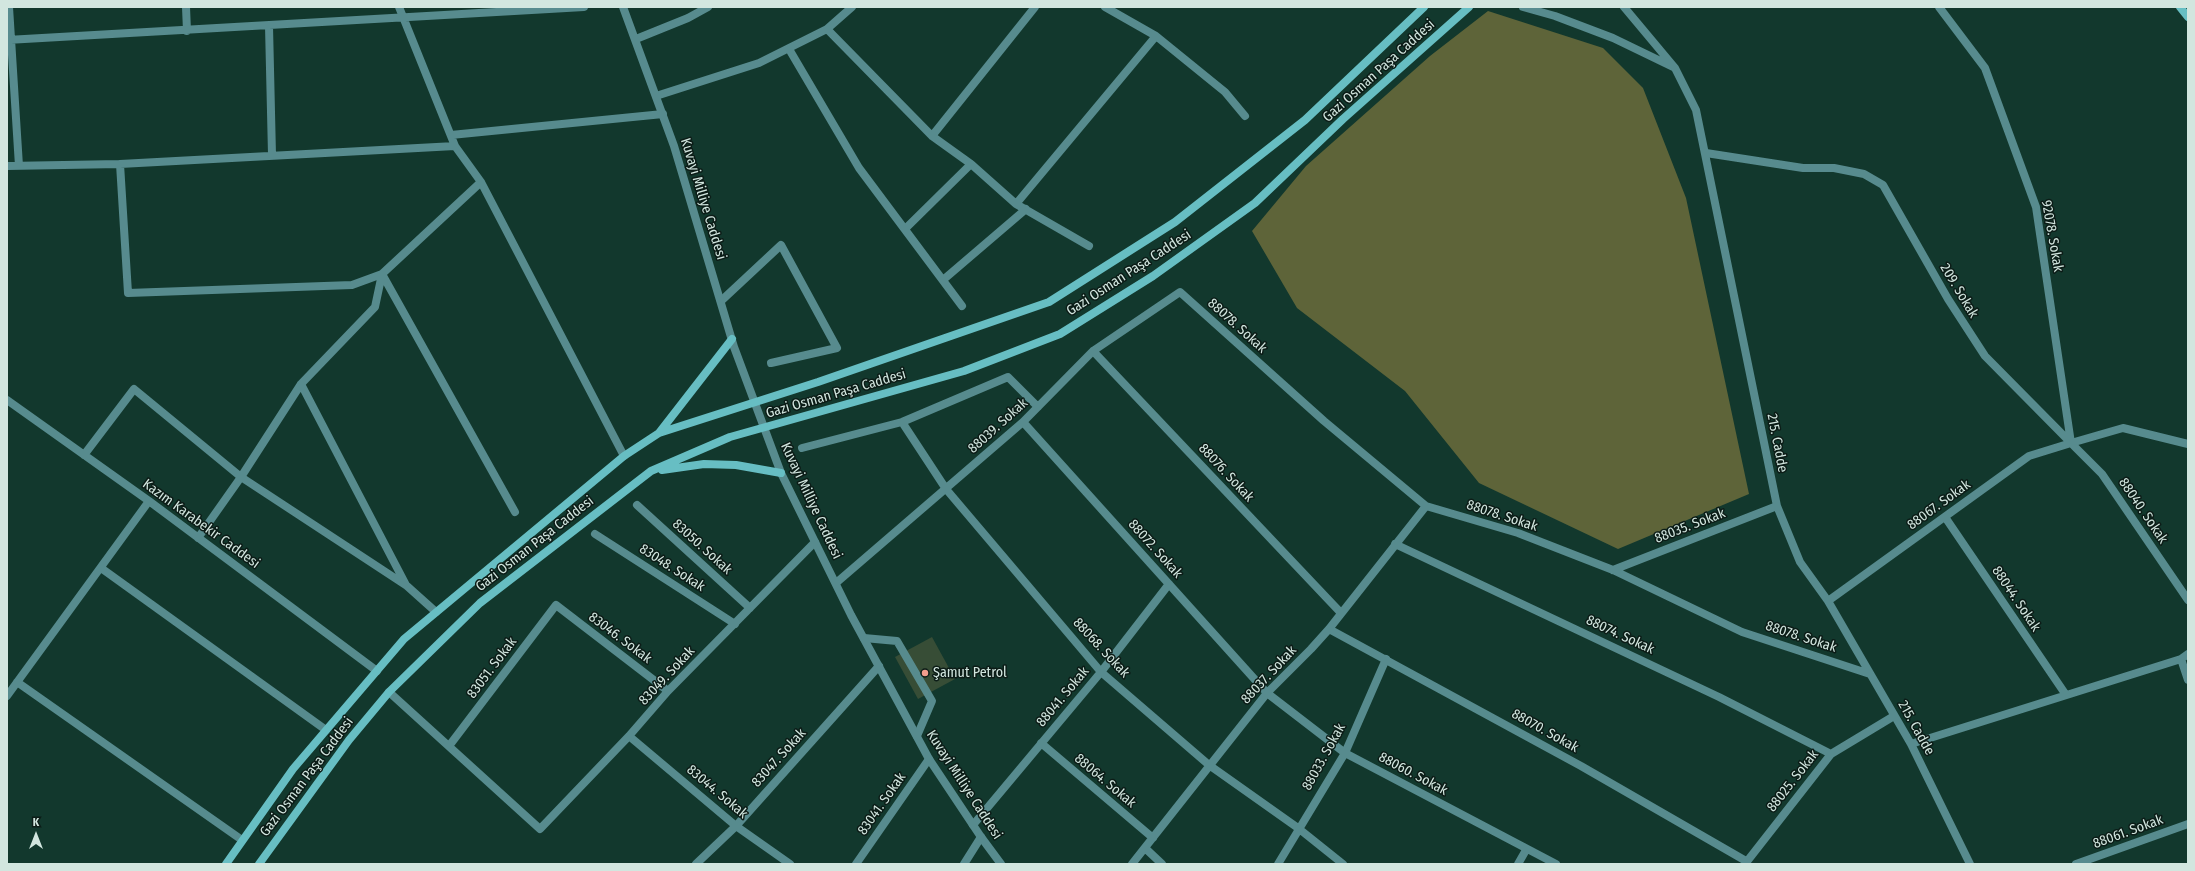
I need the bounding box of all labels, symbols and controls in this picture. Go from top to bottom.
street label: Gazi Osman Paşa Caddesi [1320,16,1438,126]
street label: Kuvayi Milliye Caddesi [676,136,730,262]
street label: 92078. Sokak [2037,199,2067,273]
street label: Gazi Osman Paşa Caddesi [1064,226,1194,320]
street label: 209. Sokak [1936,261,1982,321]
street label: 88078. Sokak [1204,295,1270,357]
street label: Gazi Osman Paşa Caddesi [764,366,908,422]
street label: 88039. Sokak [965,395,1031,457]
street label: 215. Cadde [1763,412,1791,474]
street label: Kuvayi Milliye Caddesi [777,440,845,562]
street label: 88076. Sokak [1195,440,1257,506]
street label: 88040. Sokak [2115,475,2171,547]
street label: Kazım Karabekir Caddesi [139,476,263,572]
street label: 88067. Sokak [1904,476,1974,534]
street label: Gazi Osman Paşa Caddesi [473,493,597,595]
street label: 88078. Sokak [1464,497,1540,535]
street label: 88035. Sokak [1652,505,1728,547]
street label: 83050. Sokak [669,516,735,578]
street label: 88072. Sokak [1124,516,1186,582]
street label: 83048. Sokak [636,541,708,595]
street label: 88044. Sokak [1988,563,2044,635]
street label: 83046. Sokak [585,609,655,667]
street label: 88074. Sokak [1583,612,1657,658]
street label: 88068. Sokak [1069,615,1133,681]
street label: 88078. Sokak [1763,618,1839,656]
street label: 83051. Sokak [464,634,520,702]
street label: 88037. Sokak [1238,642,1300,708]
street label: 83049. Sokak [636,643,698,709]
street label: 88041. Sokak [1033,664,1093,730]
place label: Şamut Petrol [933,665,1007,681]
marker: Şamut Petrol [920,668,930,678]
street label: 215. Cadde [1894,698,1938,758]
street label: 88070. Sokak [1509,706,1581,756]
street label: Gazi Osman Paşa Caddesi [257,714,357,840]
street label: 88033. Sokak [1299,721,1349,793]
street label: 83047. Sokak [748,725,810,791]
street label: Kuvayi Milliye Caddesi [923,727,1005,843]
street label: 88025. Sokak [1764,747,1822,815]
street label: 88060. Sokak [1376,749,1450,799]
street label: 88064. Sokak [1071,750,1139,812]
street label: 83044. Sokak [683,762,751,822]
street label: 83041. Sokak [854,770,910,838]
street label: 88061. Sokak [2091,812,2165,852]
north arrow [16,815,56,855]
text: K [33,816,39,829]

